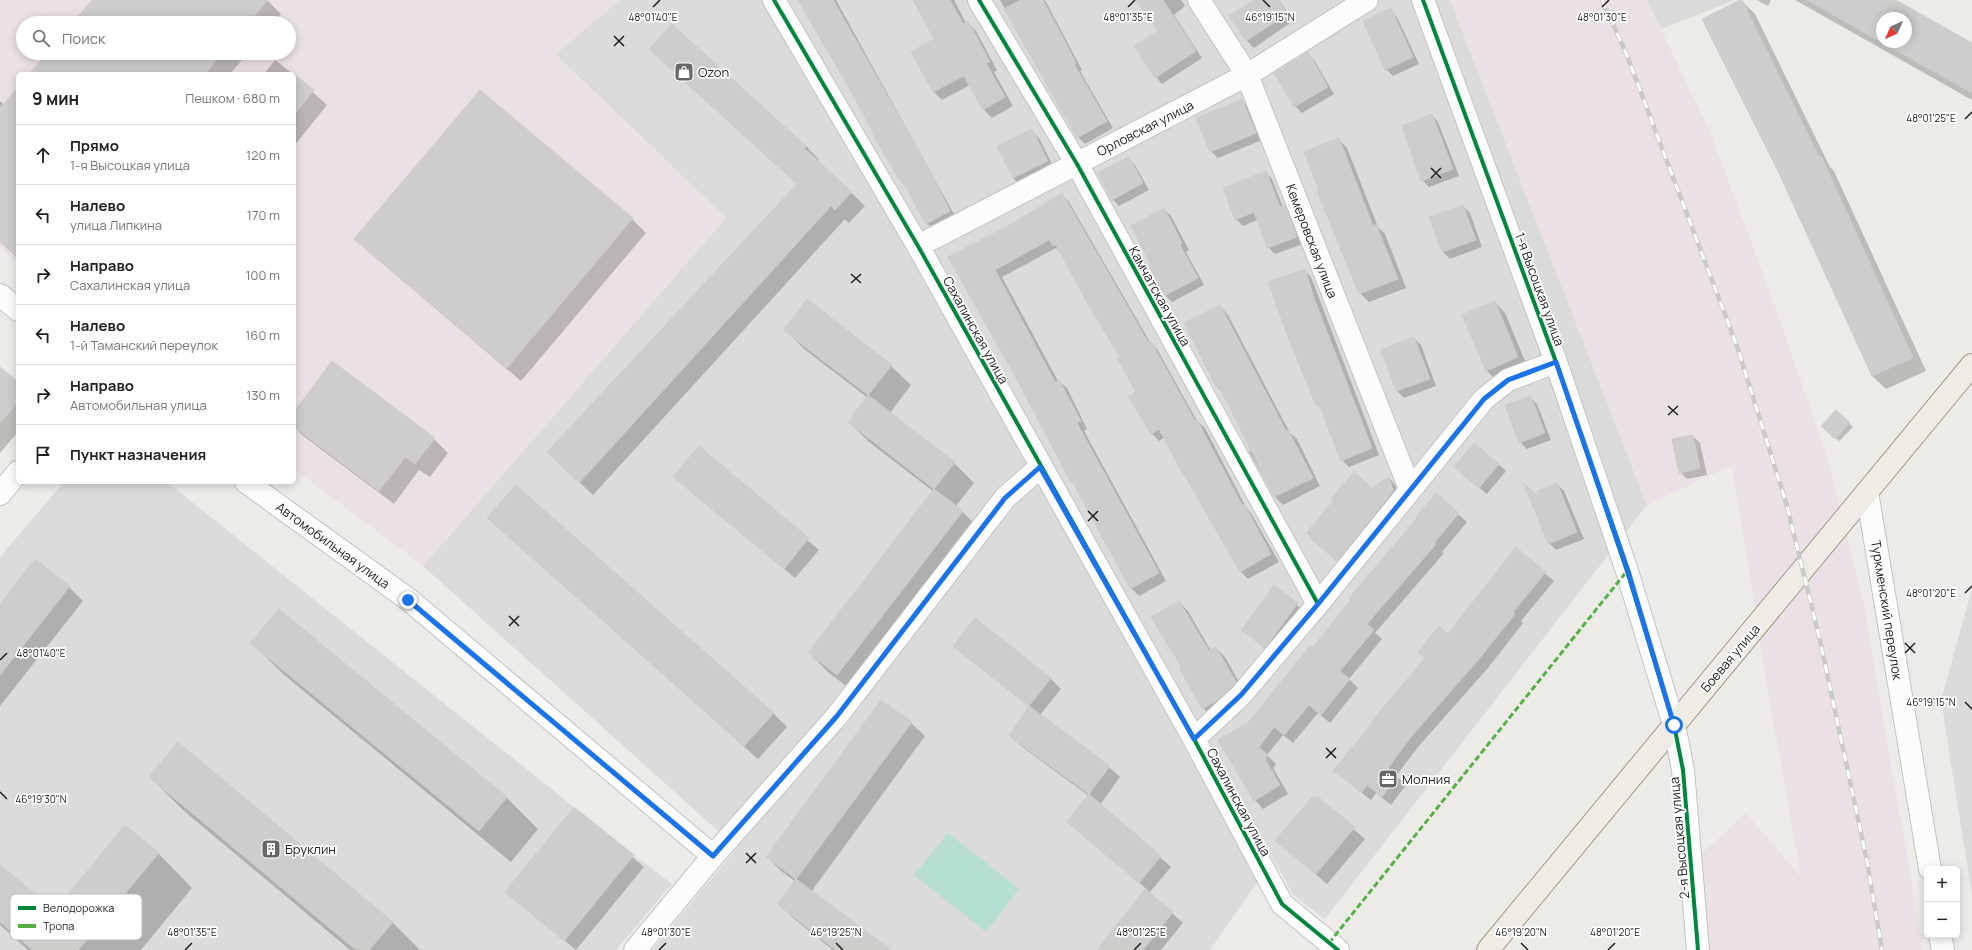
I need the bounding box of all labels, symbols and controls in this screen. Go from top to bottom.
text: 48°01'40"E [629,10,678,24]
text: 48°01'35"E [1103,10,1153,24]
text: 46°19'15"N [1245,10,1295,24]
text: 48°01'30"E [1577,10,1627,24]
north arrow [1876,12,1912,48]
search box [16,16,296,60]
icon: search [30,27,52,49]
text: Поиск [62,28,106,49]
shop icon: Ozon [673,61,695,83]
place label: Ozon [698,63,729,81]
text: 9 мин [32,87,79,110]
text: Пешком · 680 m [185,89,280,107]
street label: Орловская улица [1093,96,1197,160]
text: 48°01'25"E [1906,111,1956,125]
text: Прямо [70,135,119,156]
icon: ahead [32,144,54,166]
text: 120 m [246,146,280,164]
text: 1-я Высоцкая улица [70,156,190,174]
street label: Кемеровская улица [1282,181,1342,301]
text: Налево [70,195,125,216]
icon: left [32,204,54,226]
text: 170 m [247,206,280,224]
text: улица Липкина [70,216,162,234]
street label: 1-я Высоцкая улица [1511,230,1569,348]
street label: Камчатская улица [1125,243,1195,349]
text: Направо [70,255,134,276]
icon: right [32,264,54,286]
text: 100 m [245,266,280,284]
street label: Сахалинская улица [939,273,1013,387]
text: Сахалинская улица [70,276,190,294]
text: Налево [70,315,125,336]
icon: left [32,324,54,346]
text: 160 m [245,326,280,344]
text: 1-й Таманский переулок [70,336,218,354]
text: Направо [70,375,134,396]
icon: right [32,384,54,406]
text: 130 m [246,386,280,404]
text: Автомобильная улица [70,396,207,414]
icon: arrive [32,444,54,466]
text: Пункт назначения [70,444,206,465]
street label: Автомобильная улица [272,498,394,592]
street label: Туркменский переулок [1867,539,1907,682]
text: 48°01'20"E [1906,586,1956,600]
route end [399,591,417,609]
street label: Боевая улица [1696,620,1764,696]
text: 48°01'40"E [17,646,66,660]
text: 46°19'15"N [1906,695,1956,709]
route start [1665,716,1683,734]
street label: Сахалинская улица [1203,745,1275,859]
office icon: Молния [1377,768,1399,790]
place label: Молния [1402,770,1450,788]
street label: 2-я Высоцкая улица [1665,776,1693,900]
text: 46°19'30"N [15,792,67,806]
building icon: Бруклин [260,838,282,860]
place label: Бруклин [285,840,336,858]
map controls [1924,866,1960,938]
button: + [1924,866,1960,902]
legend [10,894,142,940]
text: Велодорожка [43,900,114,915]
button: − [1924,902,1960,938]
text: Тропа [43,918,74,933]
text: 48°01'35"E [167,925,217,939]
text: 48°01'30"E [641,925,691,939]
text: 46°19'25"N [810,925,862,939]
text: 48°01'25"E [1116,925,1166,939]
text: 46°19'20"N [1495,925,1547,939]
text: 48°01'20"E [1590,925,1640,939]

